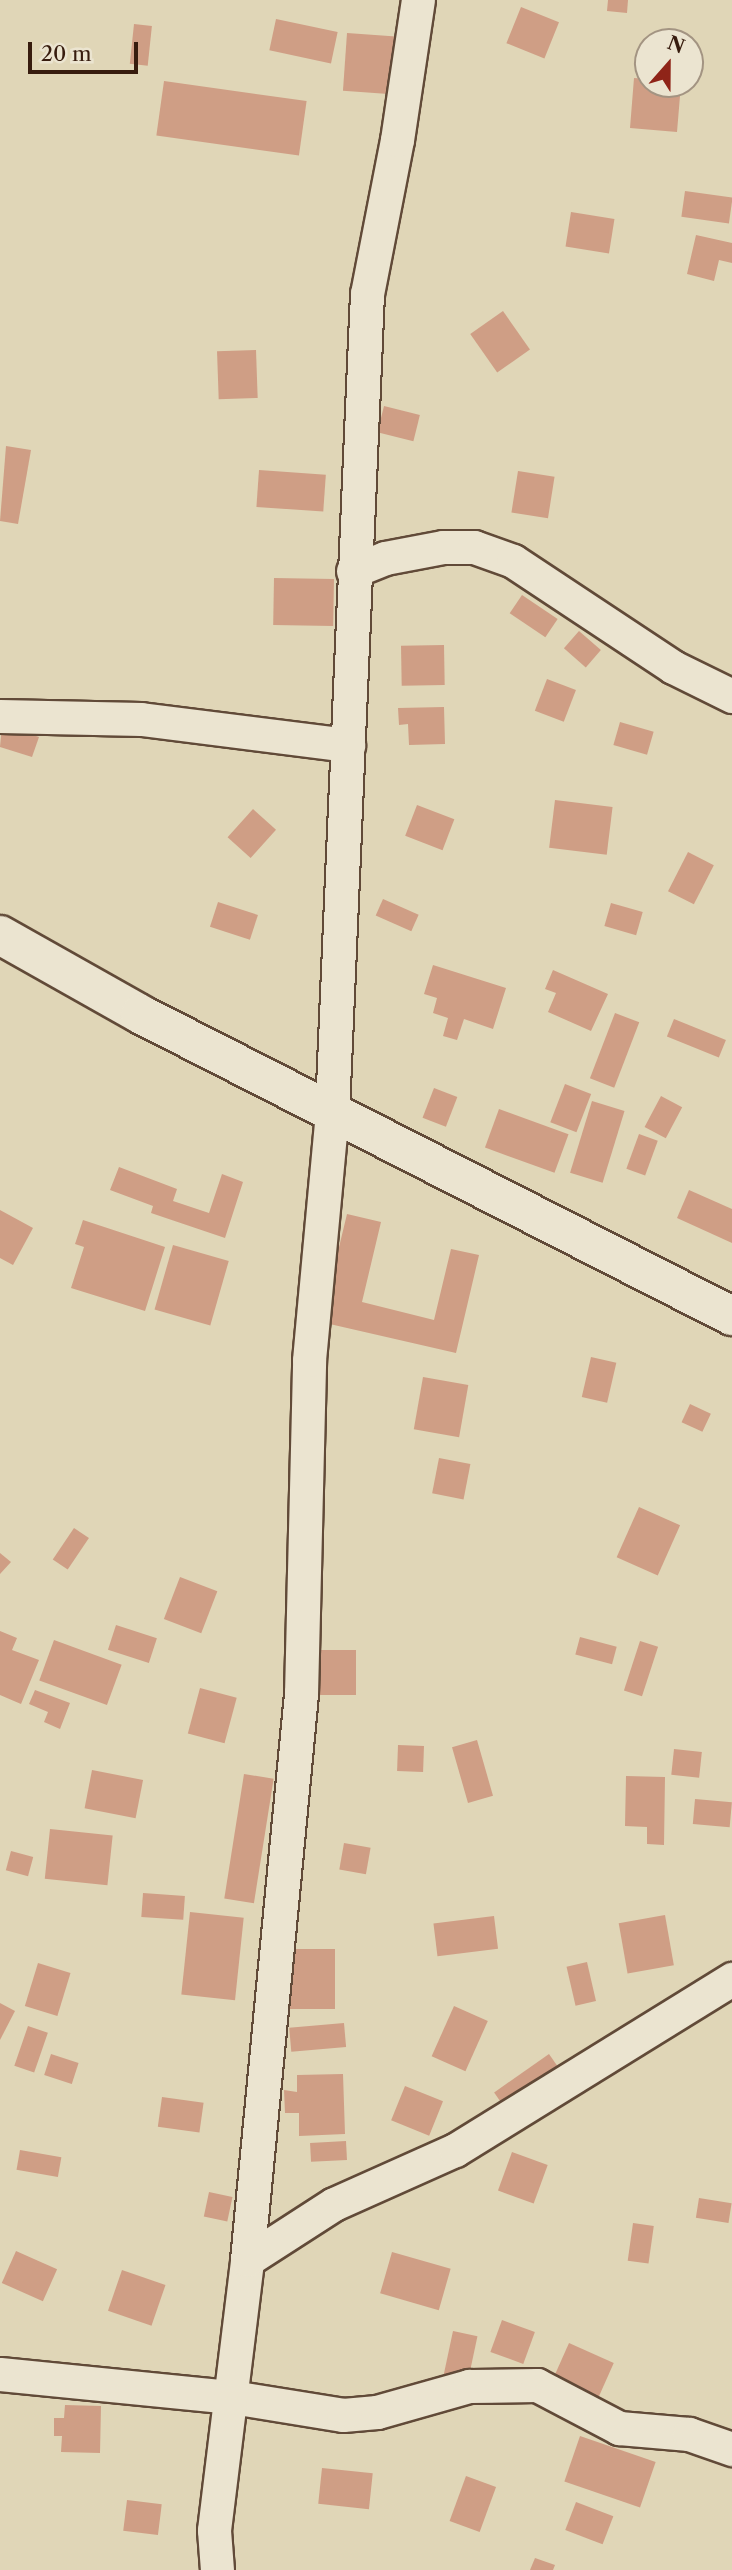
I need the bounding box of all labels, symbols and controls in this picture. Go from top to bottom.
scale bar [32,28,142,72]
north arrow [634,28,704,98]
text: N [664,31,688,58]
text: 20 m [41,41,92,66]

